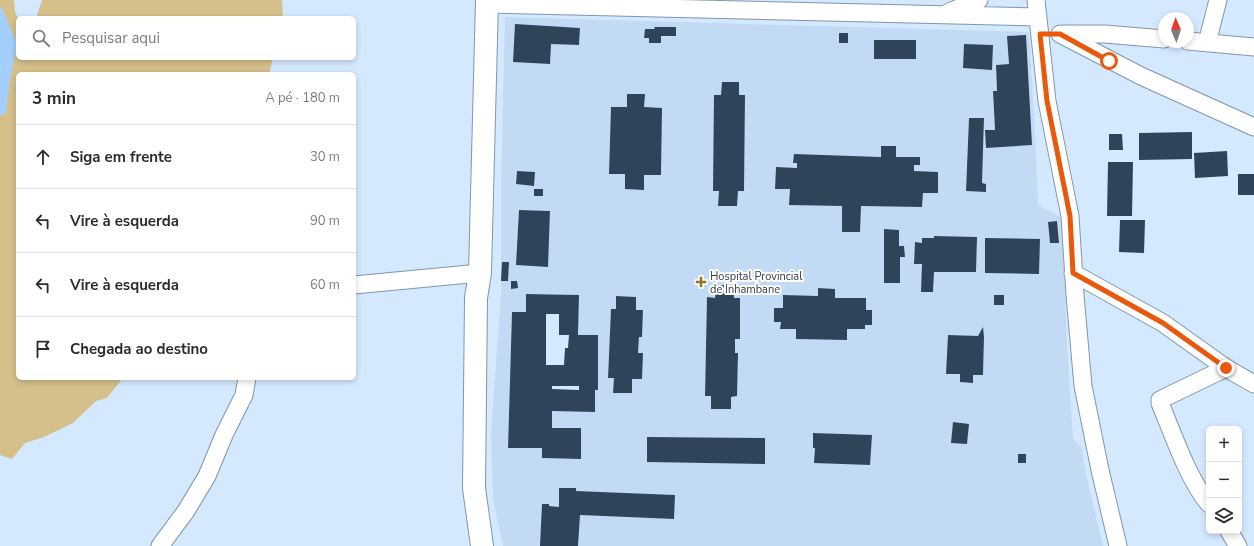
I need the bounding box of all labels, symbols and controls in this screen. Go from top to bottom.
north arrow [1158,12,1194,48]
search box [16,16,356,60]
icon: search [30,27,52,49]
text: Pesquisar aqui [62,28,160,48]
route start [1100,52,1118,70]
text: 3 min [32,87,76,110]
text: A pé · 180 m [265,89,340,107]
icon: ahead [32,146,54,168]
text: Siga em frente [70,147,172,167]
text: 30 m [310,148,340,166]
icon: left [32,210,54,232]
text: Vire à esquerda [70,211,179,231]
text: 90 m [310,212,340,230]
place label: Hospital Provincial de Inhambane [710,269,803,297]
icon: left [32,274,54,296]
text: Vire à esquerda [70,275,179,295]
text: 60 m [310,276,340,294]
marker: Hospital Provincial de Inhambane [695,276,707,288]
icon: arrive [32,338,54,360]
text: Chegada ao destino [70,339,208,359]
route end [1217,359,1235,377]
map controls [1206,426,1242,534]
button: + [1206,426,1242,462]
button: − [1206,462,1242,498]
button: layers [1206,498,1242,534]

